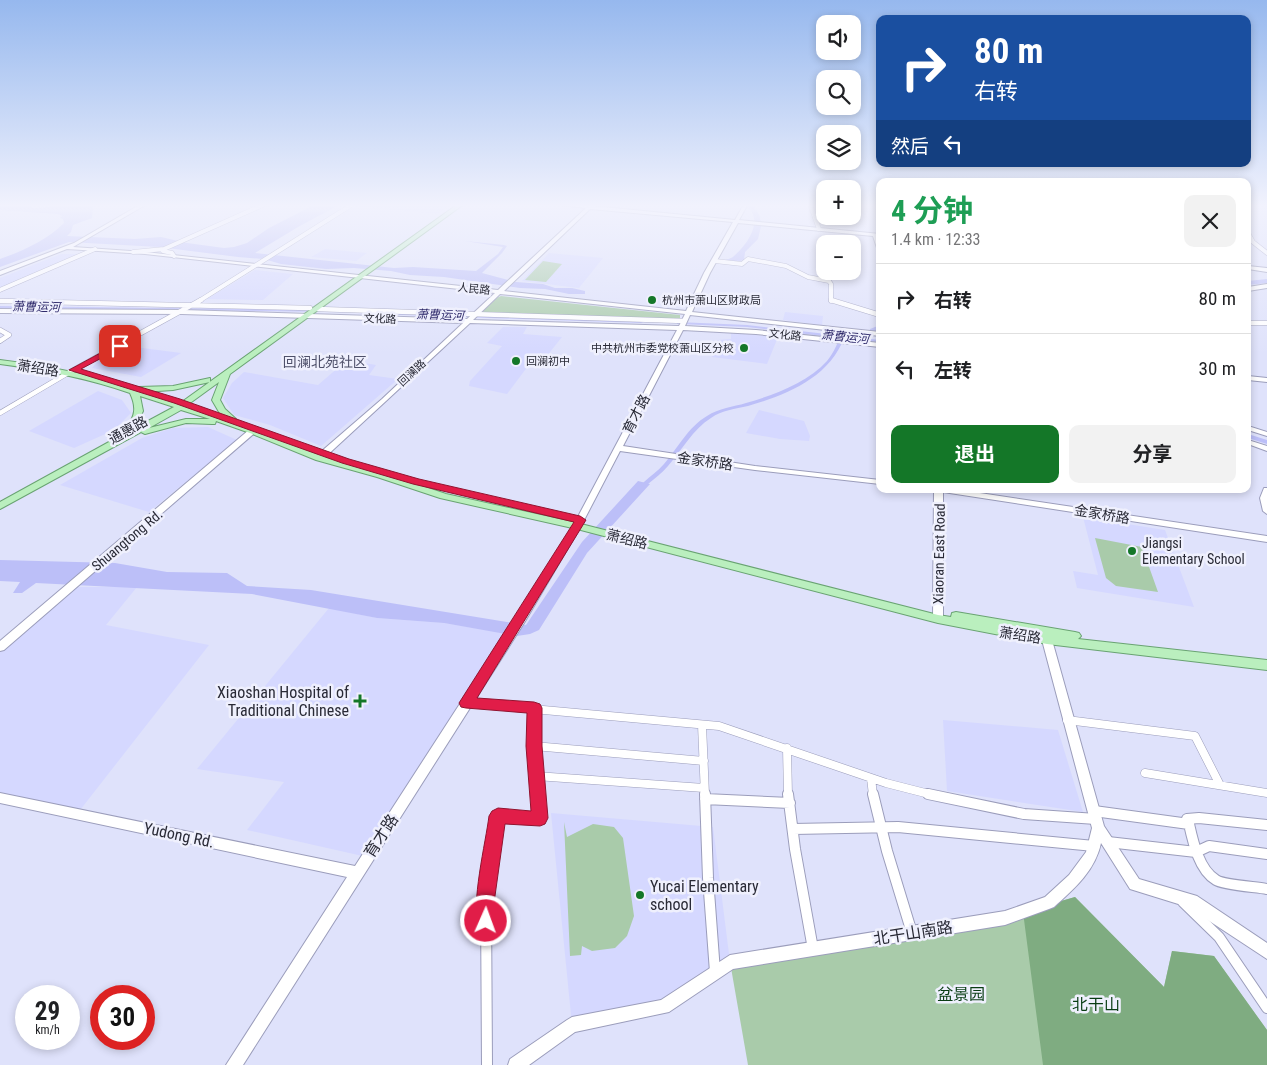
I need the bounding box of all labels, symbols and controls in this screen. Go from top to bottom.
map controls [816,15,861,280]
button: sound [816,15,861,60]
text: 80 m [974,31,1043,72]
icon: right [891,35,956,100]
button: search [816,70,861,115]
text: 右转 [974,79,1018,104]
button: layers [816,125,861,170]
icon: left [939,130,967,158]
text: 然后 [891,135,929,158]
button: + [816,180,861,225]
text: 4 分钟 [891,193,973,228]
button: close [1184,195,1236,247]
text: 1.4 km · 12:33 [891,230,981,249]
button: − [816,235,861,280]
street label: 人民路 [457,281,491,297]
icon: right [891,285,919,313]
text: 80 m [1199,287,1236,310]
text: 右转 [934,289,972,312]
marker: 杭州市萧山区财政局 [646,294,658,306]
place label: 杭州市萧山区财政局 [662,294,761,307]
water label: 萧曹运河 [12,300,62,314]
water label: 萧曹运河 [416,307,466,323]
street label: 文化路 [363,312,397,326]
pin [99,325,141,367]
street label: 文化路 [768,327,802,343]
water label: 萧曹运河 [820,328,872,347]
icon: arrive [106,332,134,360]
place label: 中共杭州市委党校萧山区分校 [591,342,734,355]
marker: 中共杭州市委党校萧山区分校 [738,342,750,354]
district label: 回澜北苑社区 [283,354,367,370]
marker: 回澜初中 [510,355,522,367]
place label: 回澜初中 [526,355,570,368]
icon: left [891,355,919,383]
street label: 萧绍路 [16,357,60,379]
street label: 回澜路 [395,357,429,389]
text: 30 m [1199,357,1236,380]
text: 左转 [934,359,972,382]
street label: 育才路 [619,392,653,436]
street label: 通惠路 [106,413,150,447]
button: 退出 [891,425,1059,483]
button: 分享 [1069,425,1236,483]
street label: 金家桥路 [676,449,734,473]
street label: 金家桥路 [1073,502,1131,526]
street label: Xiaoran East Road [930,503,948,605]
street label: Shuangtong Rd. [88,506,166,574]
street label: 萧绍路 [605,526,649,552]
place label: Jiangsi Elementary School [1142,535,1245,567]
marker: Jiangsi Elementary School [1126,545,1138,557]
street label: 萧绍路 [998,624,1042,646]
place label: Xiaoshan Hospital of Traditional Chinese [217,683,349,720]
marker: Xiaoshan Hospital of Traditional Chinese [353,694,367,708]
street label: 育才路 [360,811,402,861]
street label: Yudong Rd. [142,818,216,852]
place label: Yucai Elementary school [650,877,759,914]
marker: Yucai Elementary school [634,889,646,901]
position arrow [459,894,511,946]
street label: 北干山南路 [872,917,954,949]
speed limit sign: 30 [90,985,155,1050]
park label: 盆景园 [937,985,985,1004]
park label: 北干山 [1072,995,1120,1014]
text: 29 [35,997,60,1026]
text: km/h [35,1023,60,1037]

